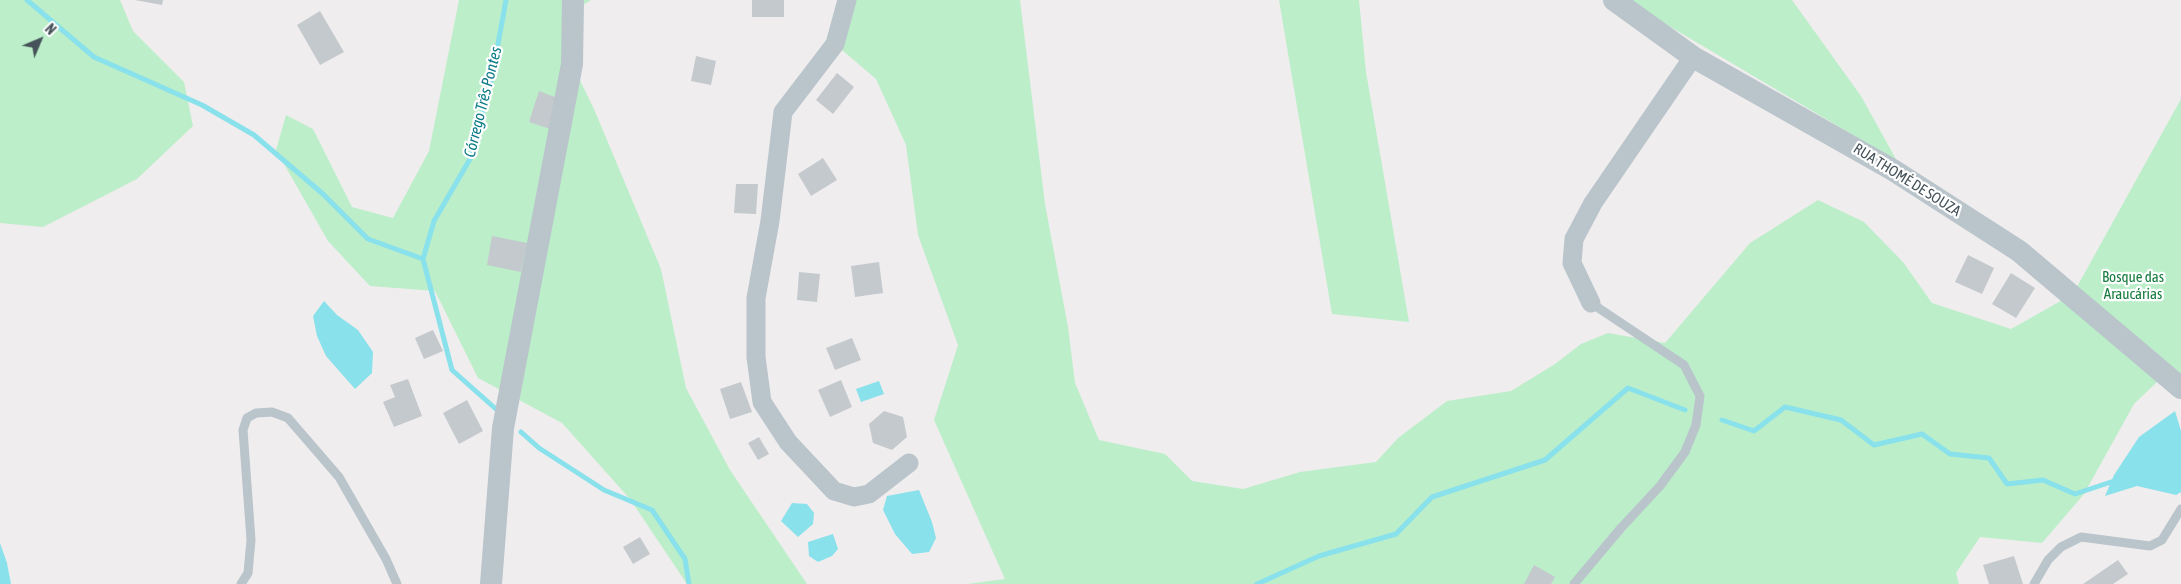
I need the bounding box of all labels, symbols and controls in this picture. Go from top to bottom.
north arrow [15,15,65,65]
text: N [42,21,59,38]
water label: Córrego Três Pontes [460,45,506,159]
street label: RUA THOMÉ DE SOUZA [1850,140,1964,220]
park label: Bosque das Araucárias [2102,268,2164,303]

